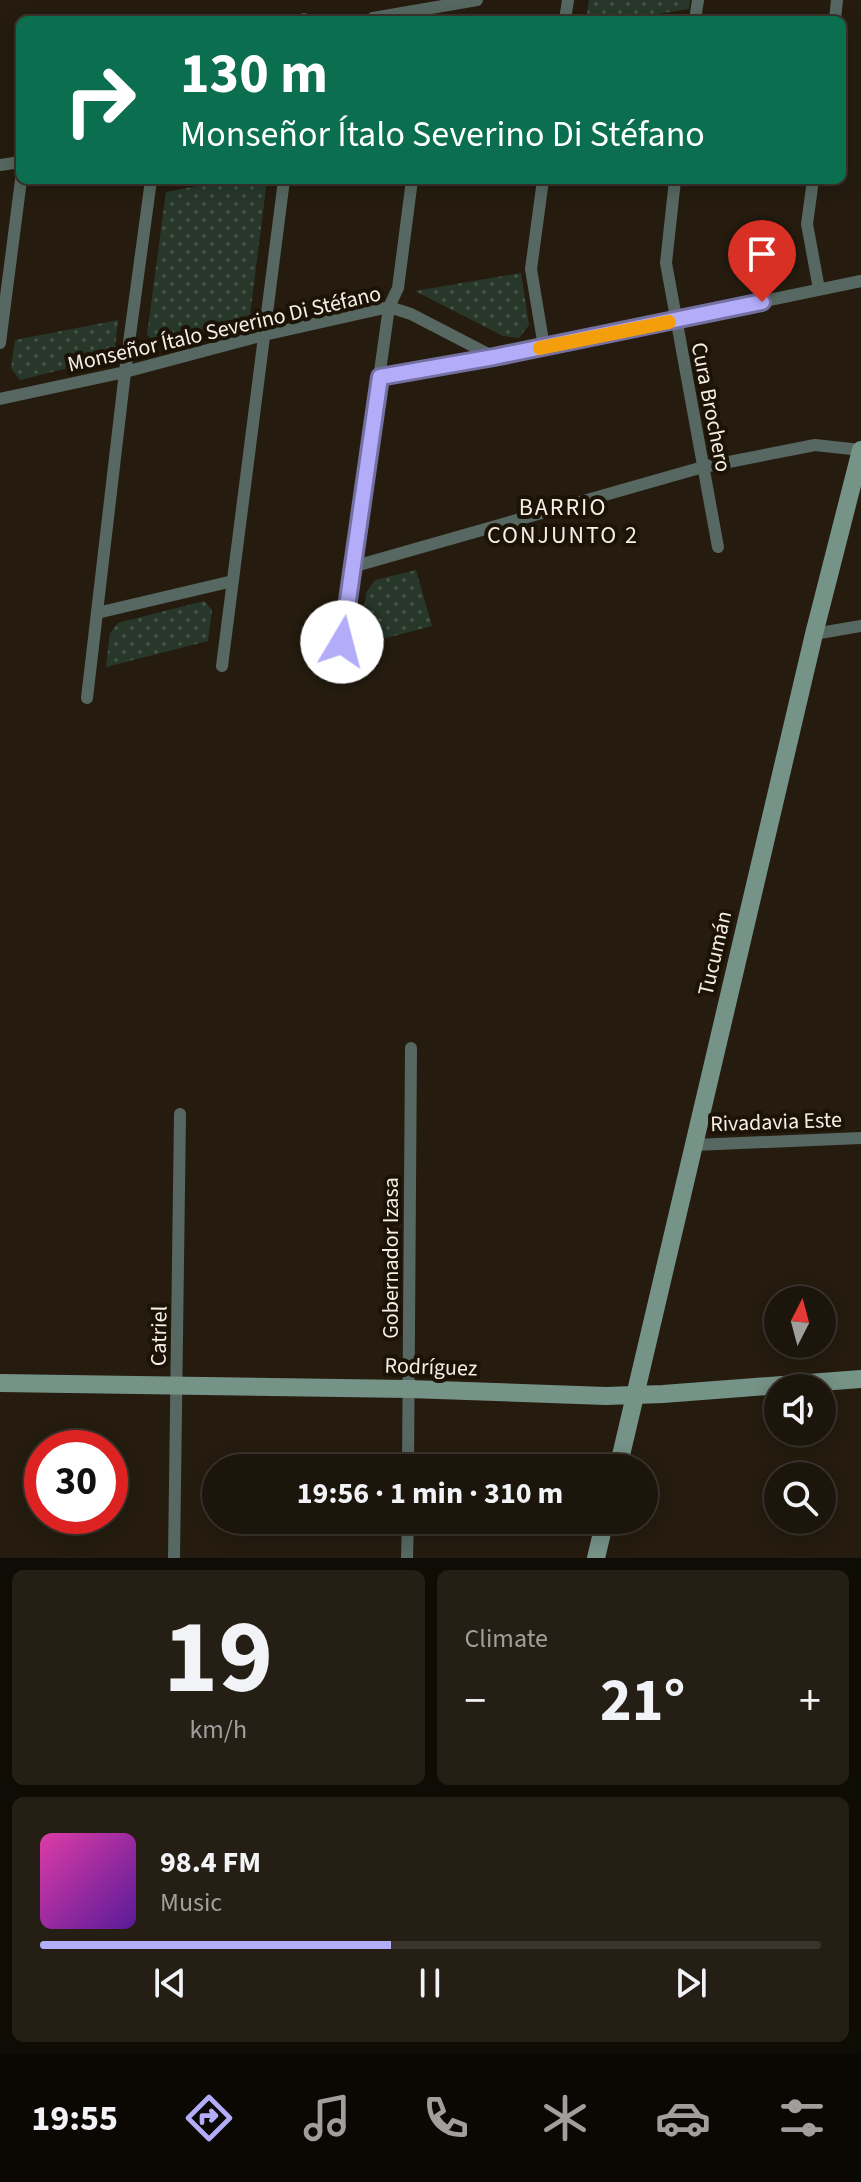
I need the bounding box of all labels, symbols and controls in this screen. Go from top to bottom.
text: 130 m [180,35,328,114]
icon: right [48,48,152,152]
text: Monseñor Ítalo Severino Di Stéfano [180,109,705,160]
pin [728,220,796,302]
icon: arrive [740,232,784,276]
street label: Monseñor Ítalo Severino Di Stéfano [64,277,384,381]
street label: Cura Brochero [683,340,739,475]
district label: BARRIO CONJUNTO 2 [487,490,639,553]
position arrow [300,600,384,684]
street label: Tucumán [690,908,740,999]
street label: Rivadavia Este [710,1104,843,1140]
street label: Gobernador Izasa [375,1177,407,1339]
north arrow [764,1286,836,1358]
map controls [764,1286,836,1534]
street label: Catriel [142,1306,176,1366]
street label: Rodríguez [384,1349,478,1385]
button: sound [764,1374,836,1446]
speed limit sign: 30 [24,1430,128,1534]
button: search [764,1462,836,1534]
text: 19:56 · 1 min · 310 m [297,1472,563,1515]
text: 19 [163,1585,273,1733]
text: Climate [465,1620,548,1657]
text: 21° [600,1659,685,1744]
text: − [465,1670,486,1733]
text: + [799,1670,821,1733]
text: km/h [189,1711,247,1748]
text: 98.4 FM [160,1841,261,1884]
text: Music [160,1884,222,1921]
icon: previous [148,1961,192,2005]
icon: pause [408,1961,452,2005]
icon: next [669,1961,713,2005]
icon: directions [181,2090,237,2146]
icon: music [299,2090,355,2146]
icon: phone [418,2090,474,2146]
icon: climate [537,2090,593,2146]
icon: car [655,2090,711,2146]
icon: filters [774,2090,830,2146]
text: 19:55 [31,2093,118,2144]

